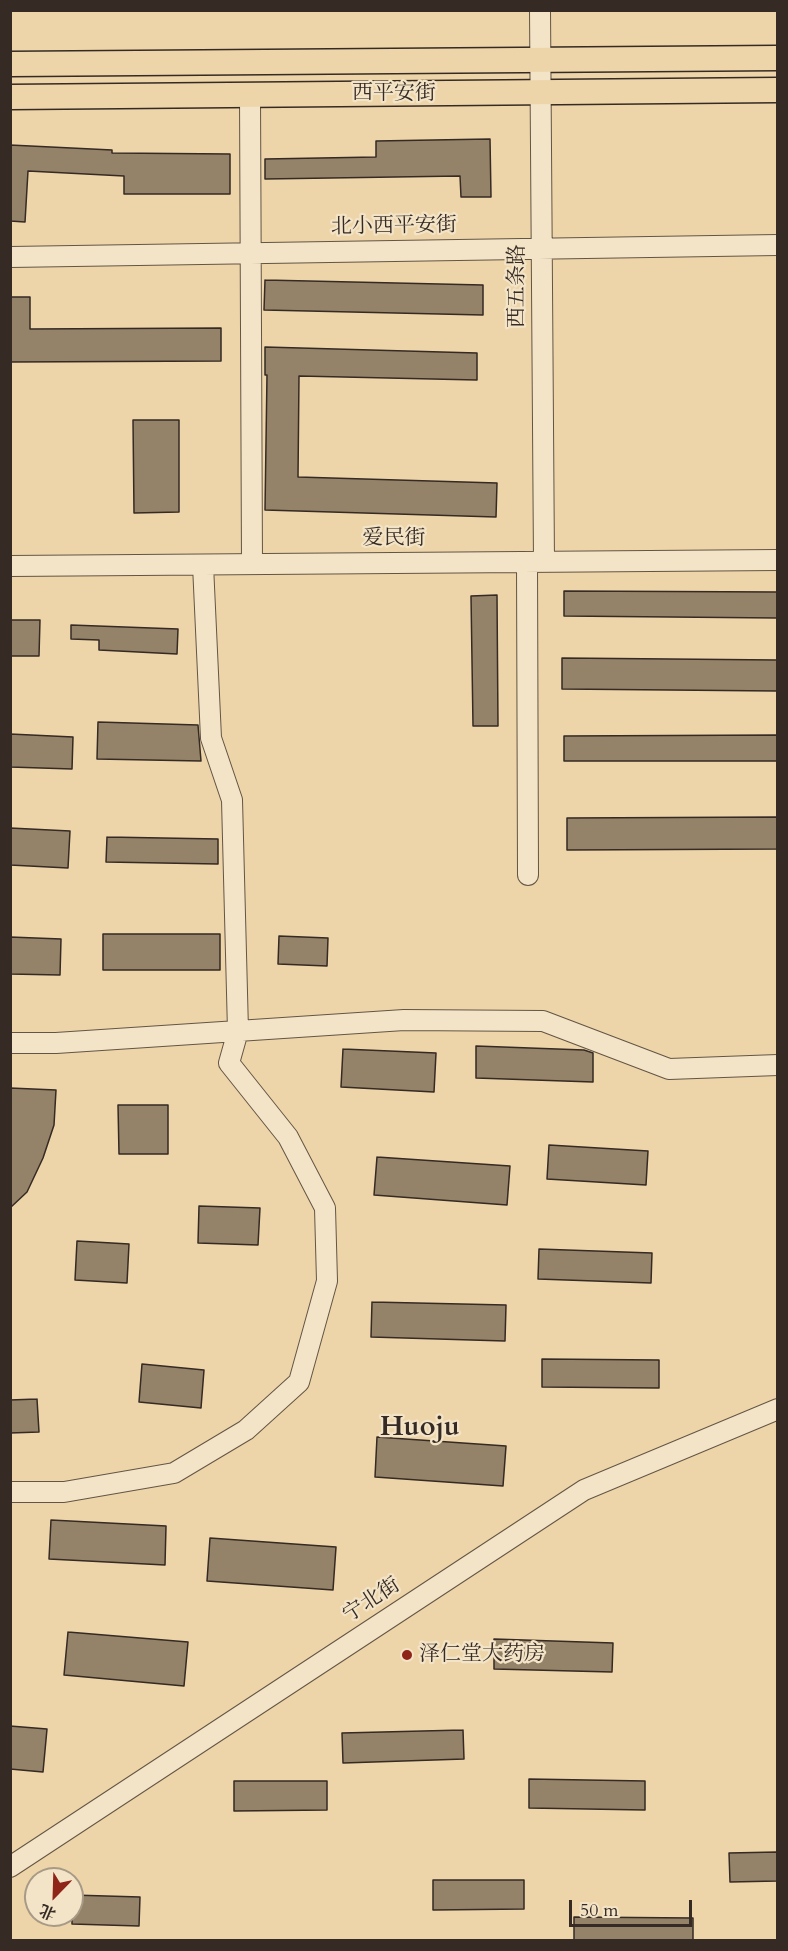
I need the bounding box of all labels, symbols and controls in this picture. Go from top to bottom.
street label: 西平安街 [352,81,436,107]
street label: 北小西平安街 [331,213,457,241]
street label: 西五条路 [505,244,531,328]
street label: 爱民街 [363,526,425,552]
district label: Huoju [380,1413,460,1445]
street label: 宁北街 [339,1573,405,1629]
place label: 泽仁堂大药房 [419,1642,545,1668]
marker: 泽仁堂大药房 [400,1648,414,1662]
north arrow [24,1867,84,1927]
scale bar [572,1888,695,1926]
text: 北 [36,1898,59,1925]
text: 50 m [580,1898,619,1923]

